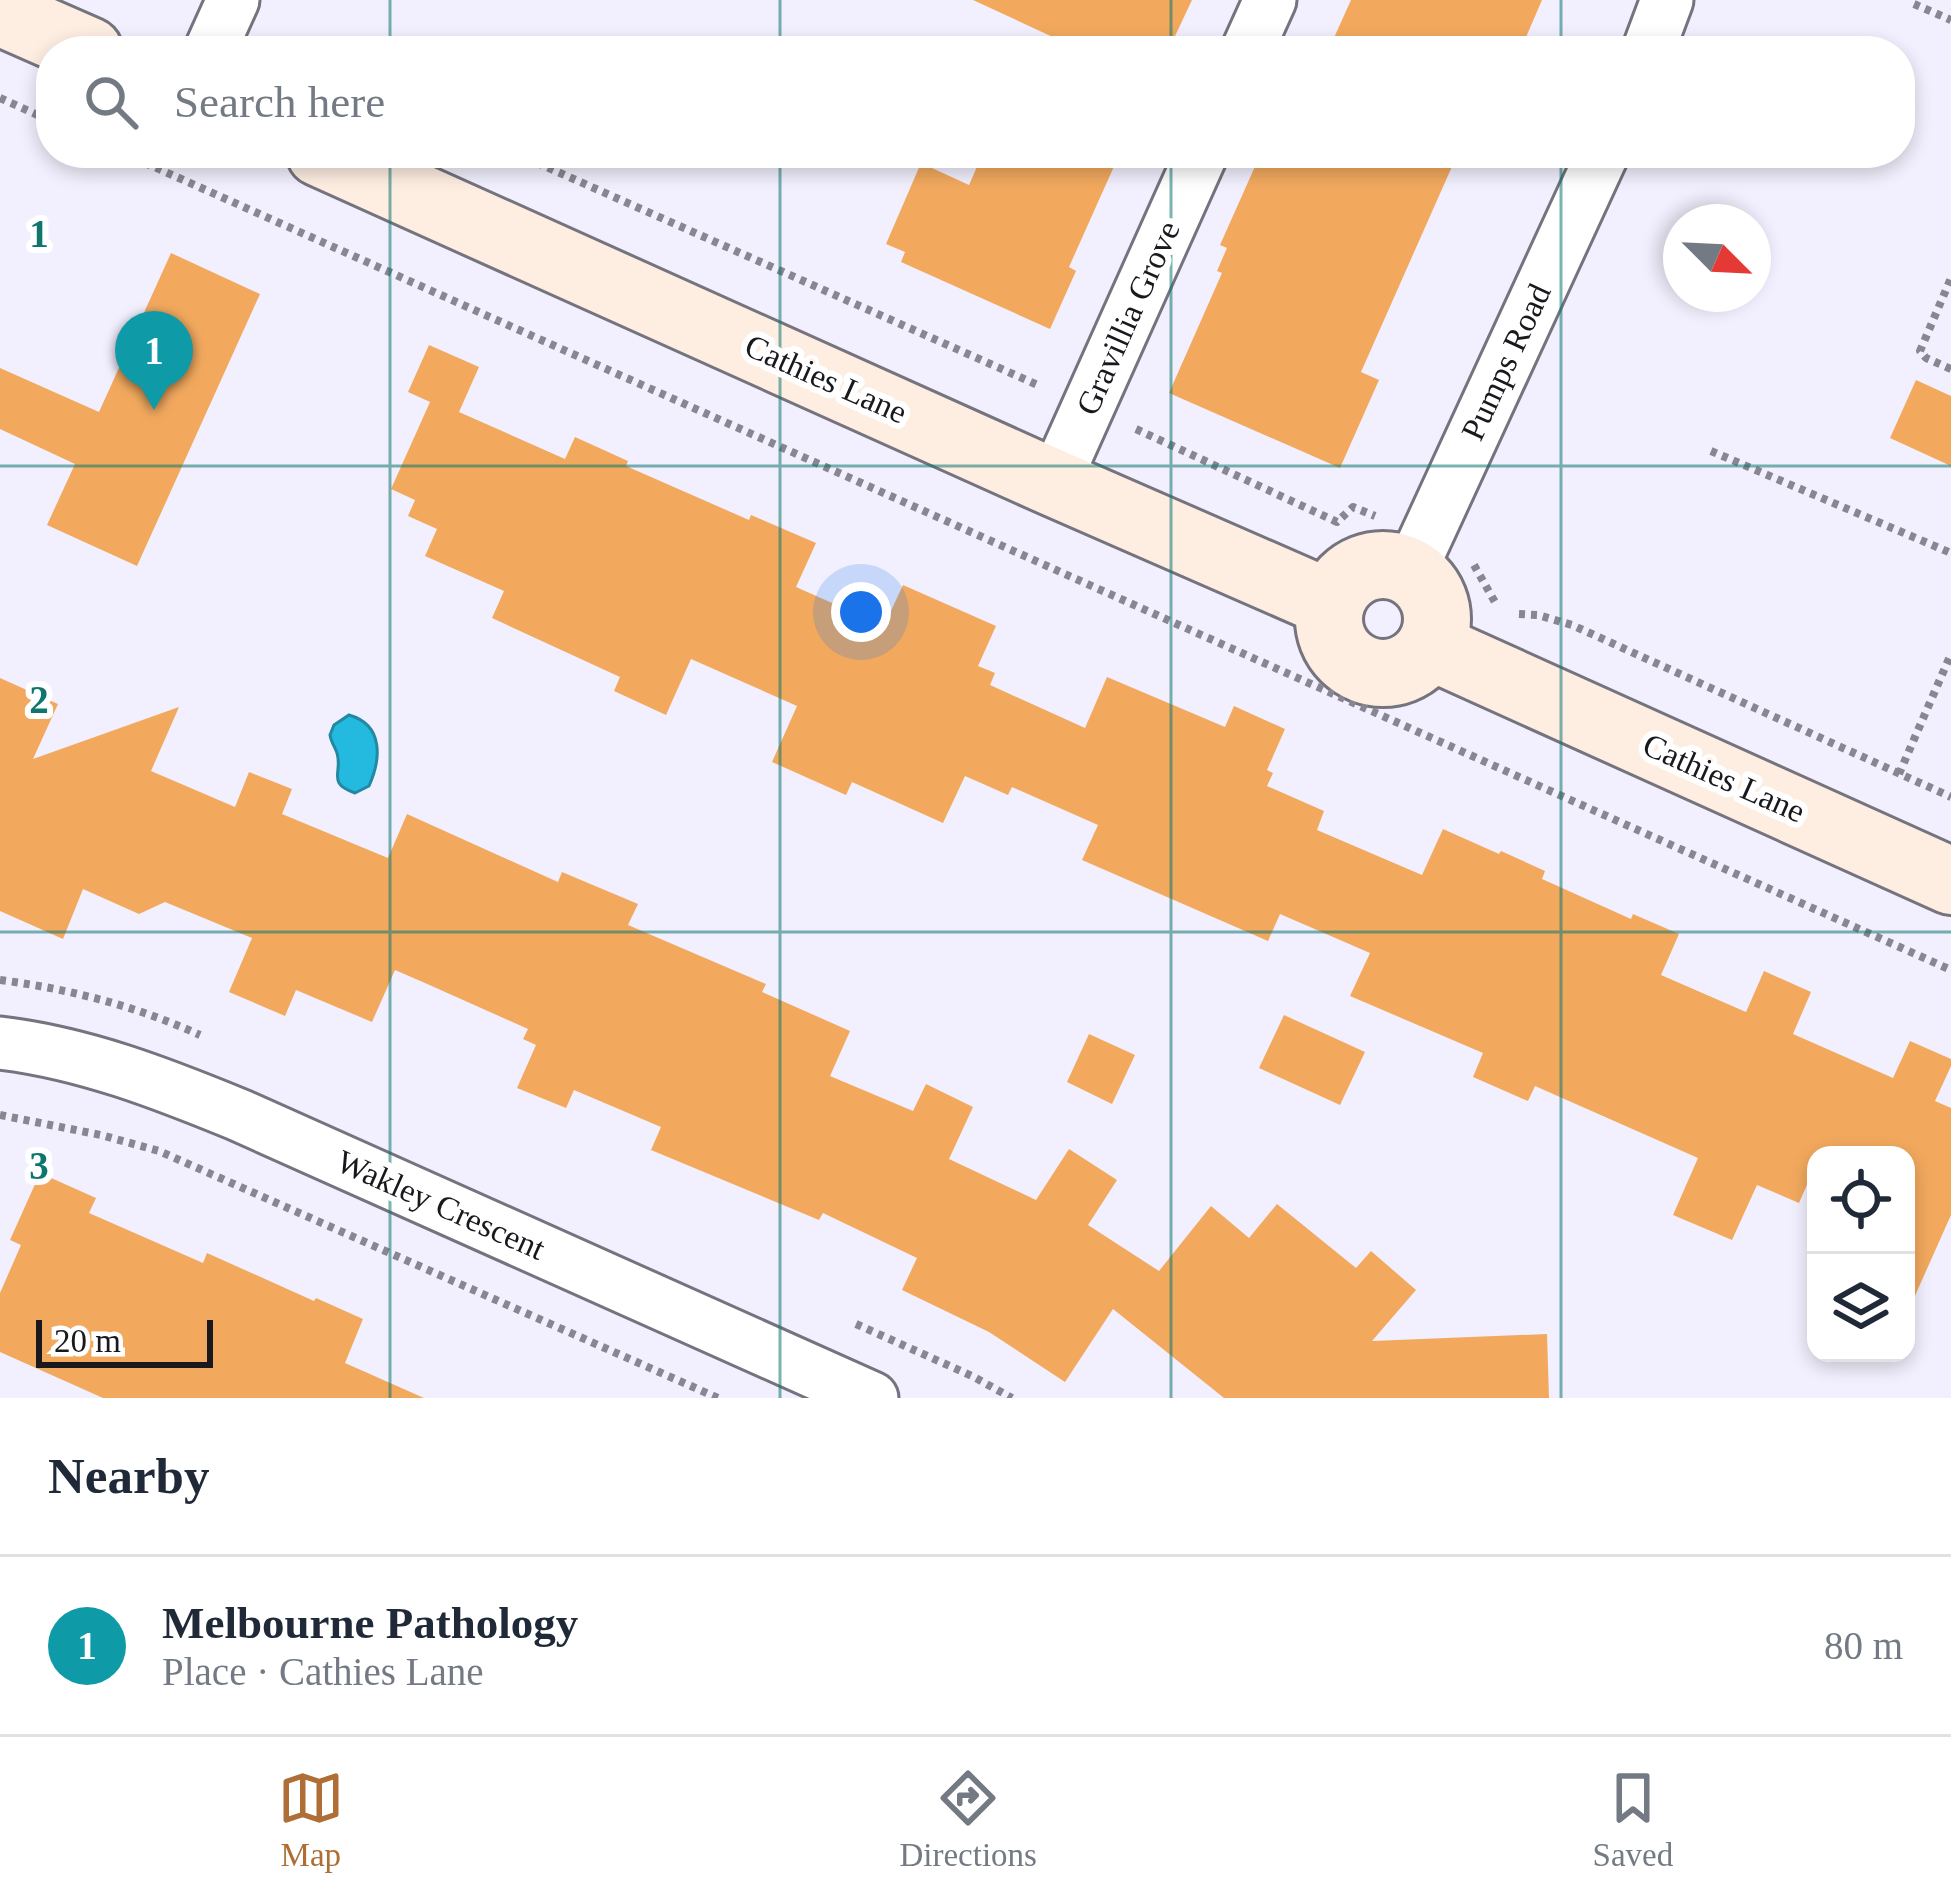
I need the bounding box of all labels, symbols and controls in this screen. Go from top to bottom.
search box [36,36,1915,168]
icon: search [78,69,144,135]
text: Search here [174,77,385,127]
north arrow [1663,204,1771,312]
text: 1 [29,212,49,255]
street label: Gravillia Grove [1069,216,1187,420]
street label: Pumps Road [1454,278,1558,446]
pin: 1 [115,311,193,410]
street label: Cathies Lane [740,327,912,431]
your location [831,582,891,642]
text: 2 [29,678,49,721]
street label: Cathies Lane [1638,726,1810,830]
street label: Wakley Crescent [332,1143,550,1267]
text: 3 [29,1144,49,1187]
map controls [1807,1146,1915,1362]
button: locate [1807,1146,1915,1254]
button: layers [1807,1254,1915,1362]
scale bar [36,1314,213,1367]
text: 20 m [54,1323,121,1359]
text: Nearby [48,1448,209,1504]
text: Melbourne Pathology [162,1598,578,1648]
text: 1 [77,1624,97,1667]
text: 80 m [1824,1624,1903,1667]
text: Place · Cathies Lane [162,1650,484,1693]
tab: Map [278,1765,344,1874]
tab: Directions [899,1765,1037,1874]
tab: Saved [1593,1765,1673,1874]

